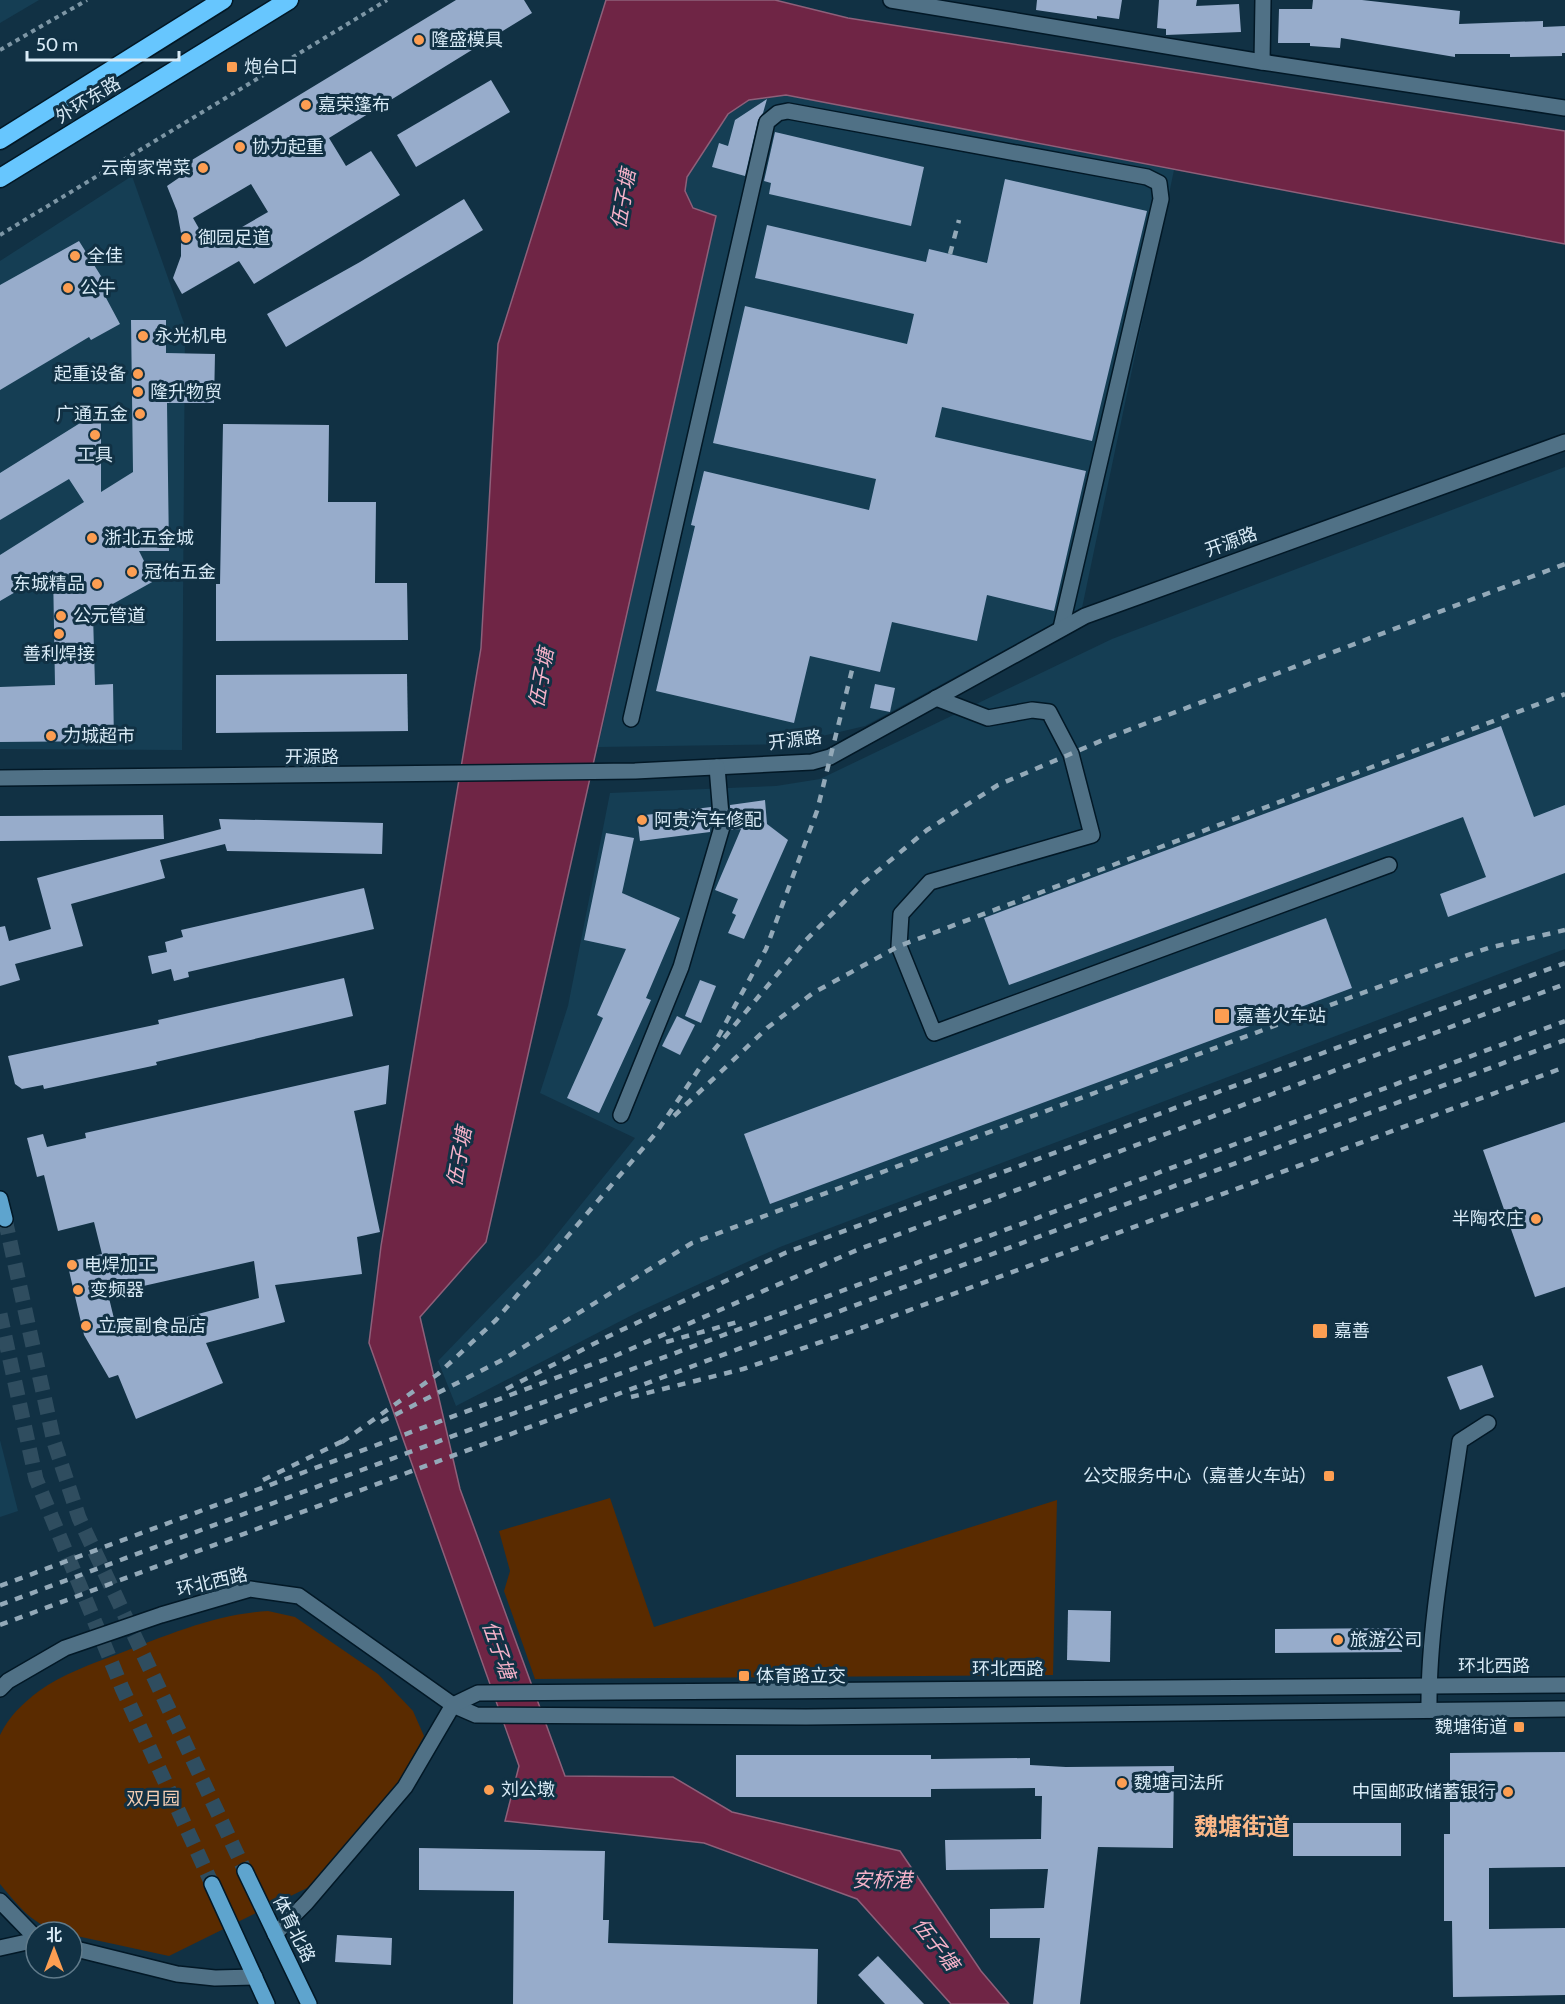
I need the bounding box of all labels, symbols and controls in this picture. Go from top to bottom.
scale bar [27,24,178,62]
place label: 隆盛模具 [431,29,503,51]
marker: 隆盛模具 [412,33,426,47]
text: 50 m [36,34,78,56]
place label: 炮台口 [244,56,298,78]
marker: 炮台口 [225,60,239,74]
street label: 外环东路 [51,72,125,128]
place label: 嘉荣篷布 [318,94,390,116]
marker: 嘉荣篷布 [299,98,313,112]
place label: 协力起重 [252,136,324,158]
marker: 协力起重 [233,140,247,154]
place label: 云南家常菜 [101,157,191,179]
marker: 云南家常菜 [196,161,210,175]
water label: 伍子塘 [606,164,641,231]
place label: 御园足道 [198,227,270,249]
marker: 御园足道 [179,231,193,245]
place label: 全佳 [87,245,123,267]
marker: 全佳 [68,249,82,263]
place label: 公牛 [80,277,116,299]
marker: 公牛 [61,281,75,295]
place label: 永光机电 [155,325,227,347]
marker: 永光机电 [136,329,150,343]
place label: 起重设备 [54,363,126,385]
marker: 起重设备 [131,367,145,381]
place label: 隆升物贸 [150,381,222,403]
marker: 隆升物贸 [131,385,145,399]
place label: 广通五金 [56,403,128,425]
marker: 广通五金 [133,407,147,421]
marker: 工具 [88,428,102,442]
place label: 工具 [77,444,113,466]
street label: 开源路 [1202,522,1260,562]
place label: 浙北五金城 [104,527,194,549]
marker: 浙北五金城 [85,531,99,545]
place label: 冠佑五金 [144,561,216,583]
marker: 冠佑五金 [125,565,139,579]
place label: 东城精品 [13,573,85,595]
marker: 东城精品 [90,577,104,591]
place label: 公元管道 [73,605,145,627]
marker: 公元管道 [54,609,68,623]
marker: 善利焊接 [52,627,66,641]
place label: 善利焊接 [23,643,95,665]
water label: 伍子塘 [524,643,559,710]
place label: 力城超市 [63,725,135,747]
street label: 开源路 [767,726,823,754]
marker: 力城超市 [44,729,58,743]
street label: 开源路 [285,746,339,768]
place label: 阿贵汽车修配 [654,809,762,831]
marker: 阿贵汽车修配 [635,813,649,827]
place label: 嘉善火车站 [1236,1005,1326,1027]
marker: 嘉善火车站 [1213,1007,1231,1025]
water label: 伍子塘 [442,1122,477,1189]
place label: 半陶农庄 [1452,1208,1524,1230]
marker: 半陶农庄 [1529,1212,1543,1226]
place label: 电焊加工 [84,1254,156,1276]
marker: 电焊加工 [65,1258,79,1272]
place label: 变频器 [90,1279,144,1301]
marker: 变频器 [71,1283,85,1297]
place label: 立宸副食品店 [98,1315,206,1337]
marker: 立宸副食品店 [79,1319,93,1333]
place label: 嘉善 [1334,1320,1370,1342]
marker: 嘉善 [1311,1322,1329,1340]
place label: 公交服务中心（嘉善火车站） [1083,1465,1317,1487]
marker: 公交服务中心（嘉善火车站） [1322,1469,1336,1483]
street label: 环北西路 [174,1563,250,1601]
water label: 伍子塘 [478,1618,521,1685]
place label: 旅游公司 [1350,1629,1422,1651]
marker: 旅游公司 [1331,1633,1345,1647]
street label: 环北西路 [1458,1655,1530,1677]
street label: 环北西路 [972,1658,1044,1680]
place label: 体育路立交 [756,1665,846,1687]
marker: 体育路立交 [737,1669,751,1683]
place label: 魏塘街道 [1435,1716,1507,1738]
marker: 魏塘街道 [1512,1720,1526,1734]
place label: 魏塘司法所 [1134,1772,1224,1794]
marker: 魏塘司法所 [1115,1776,1129,1790]
place label: 刘公墩 [501,1779,555,1801]
place label: 中国邮政储蓄银行 [1352,1781,1496,1803]
marker: 刘公墩 [482,1783,496,1797]
marker: 中国邮政储蓄银行 [1501,1785,1515,1799]
park label: 双月园 [126,1788,180,1810]
district label: 魏塘街道 [1194,1812,1290,1841]
water label: 安桥港 [852,1868,915,1892]
street label: 体育北路 [268,1892,320,1966]
water label: 伍子塘 [908,1913,966,1977]
north arrow [24,1920,84,1980]
text: 北 [46,1926,62,1945]

